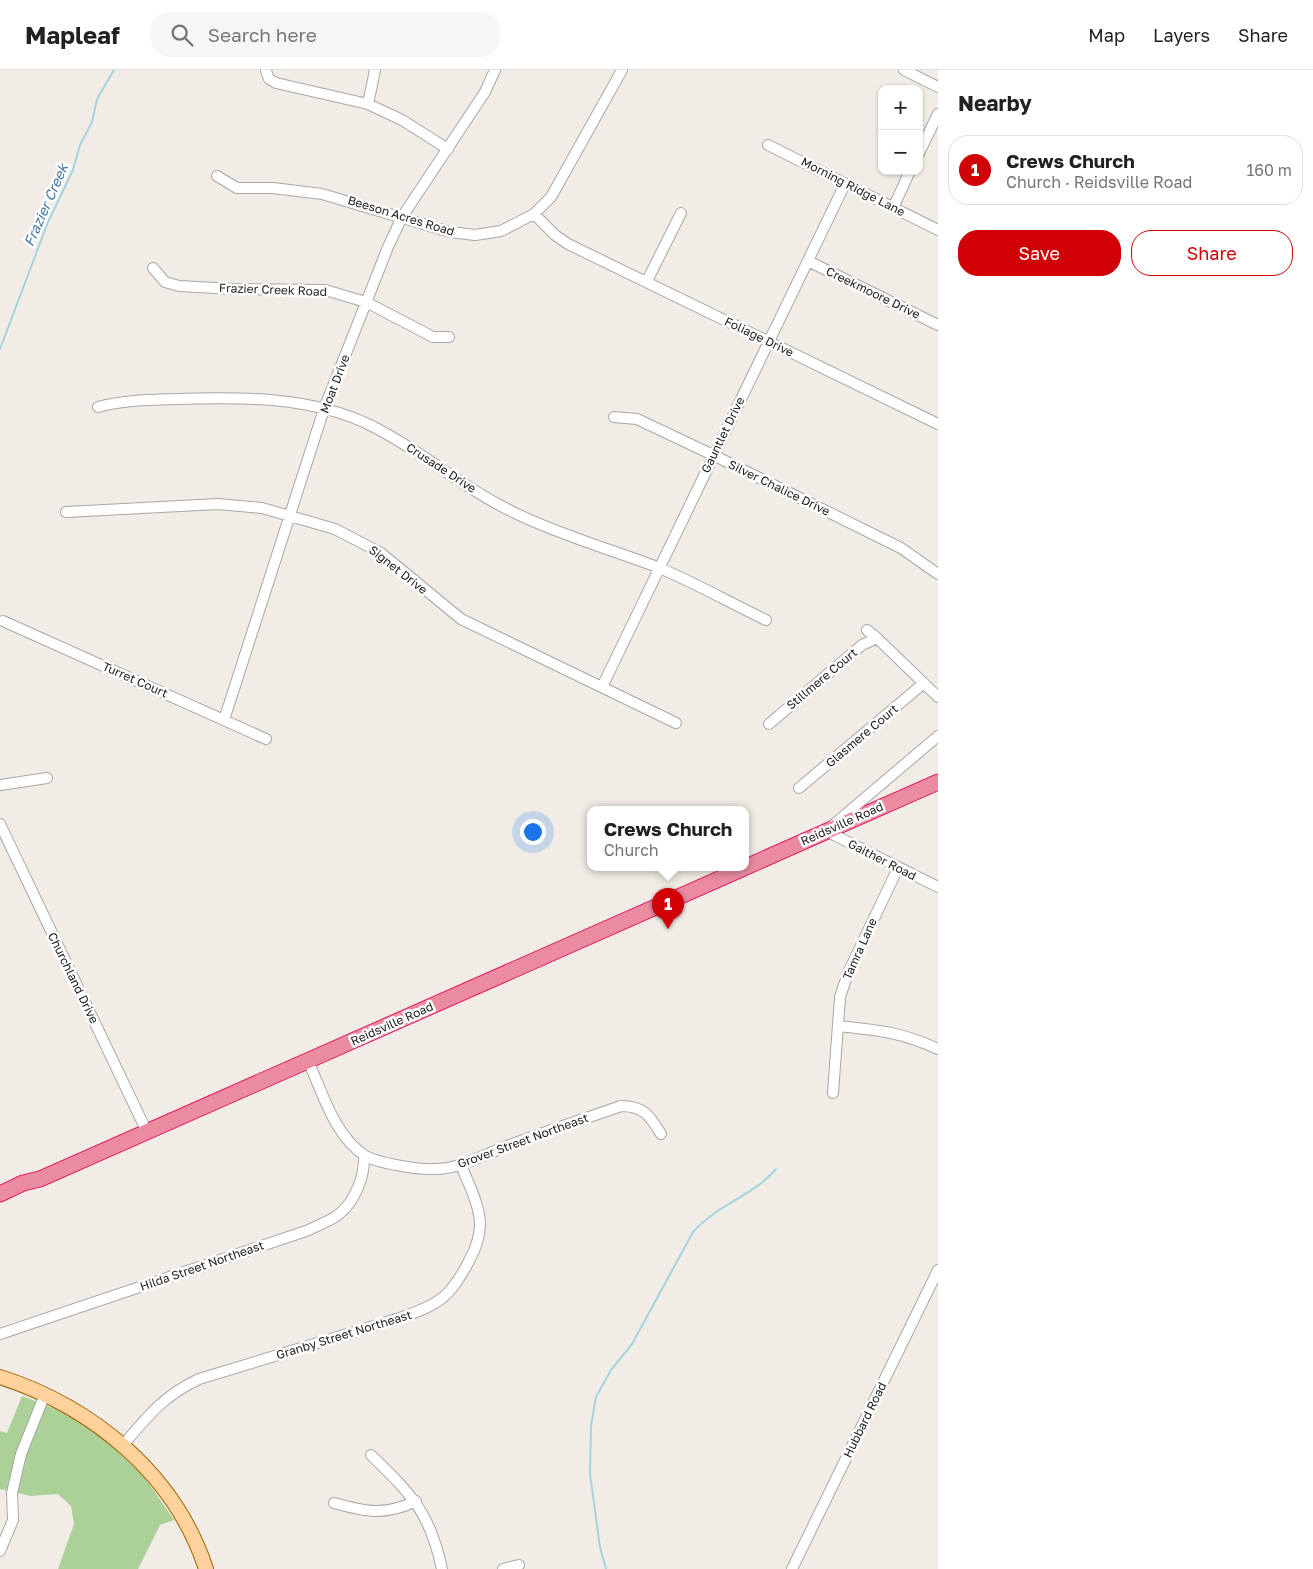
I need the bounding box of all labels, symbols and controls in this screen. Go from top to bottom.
search box [150,12,500,57]
text: Mapleaf [25,20,120,49]
icon: search [168,21,196,49]
text: Search here [208,23,317,46]
text: Map [1088,24,1125,46]
text: Layers [1153,24,1210,46]
text: Share [1238,24,1288,46]
map controls [878,85,923,175]
button: + [878,85,923,130]
text: Nearby [958,90,1032,116]
button: − [878,130,923,175]
text: Crews Church [1006,149,1135,172]
street label: Morning Ridge Lane [799,154,908,219]
water label: Frazier Creek [20,159,72,249]
text: 1 [971,160,979,180]
text: 160 m [1246,160,1292,180]
text: Church · Reidsville Road [1006,172,1192,192]
street label: Beeson Acres Road [346,192,456,239]
button: Save [958,230,1121,276]
button: Share [1131,230,1293,276]
street label: Creekmoore Drive [824,263,923,322]
street label: Frazier Creek Road [219,280,327,299]
street label: Foliage Drive [722,313,796,360]
street label: Moat Drive [316,352,353,415]
street label: Gauntlet Drive [698,394,747,475]
street label: Crusade Drive [404,439,479,496]
street label: Silver Chalice Drive [726,456,833,519]
street label: Signet Drive [366,542,431,597]
street label: Stillmere Court [783,645,860,713]
street label: Turret Court [100,658,170,701]
street label: Glasmere Court [822,701,901,770]
street label: Reidsville Road [798,799,885,848]
popup [587,806,749,871]
text: Crews Church [604,817,732,840]
your location [520,819,546,845]
street label: Gaither Road [846,836,919,883]
text: Church [604,840,659,860]
pin: 1 [652,888,684,929]
street label: Tamra Lane [839,915,880,982]
street label: Churchland Drive [45,930,102,1026]
street label: Reidsville Road [348,999,435,1048]
street label: Grover Street Northeast [455,1110,590,1171]
street label: Hilda Street Northeast [138,1237,266,1294]
street label: Granby Street Northeast [274,1307,414,1362]
street label: Hubbard Road [840,1380,889,1460]

